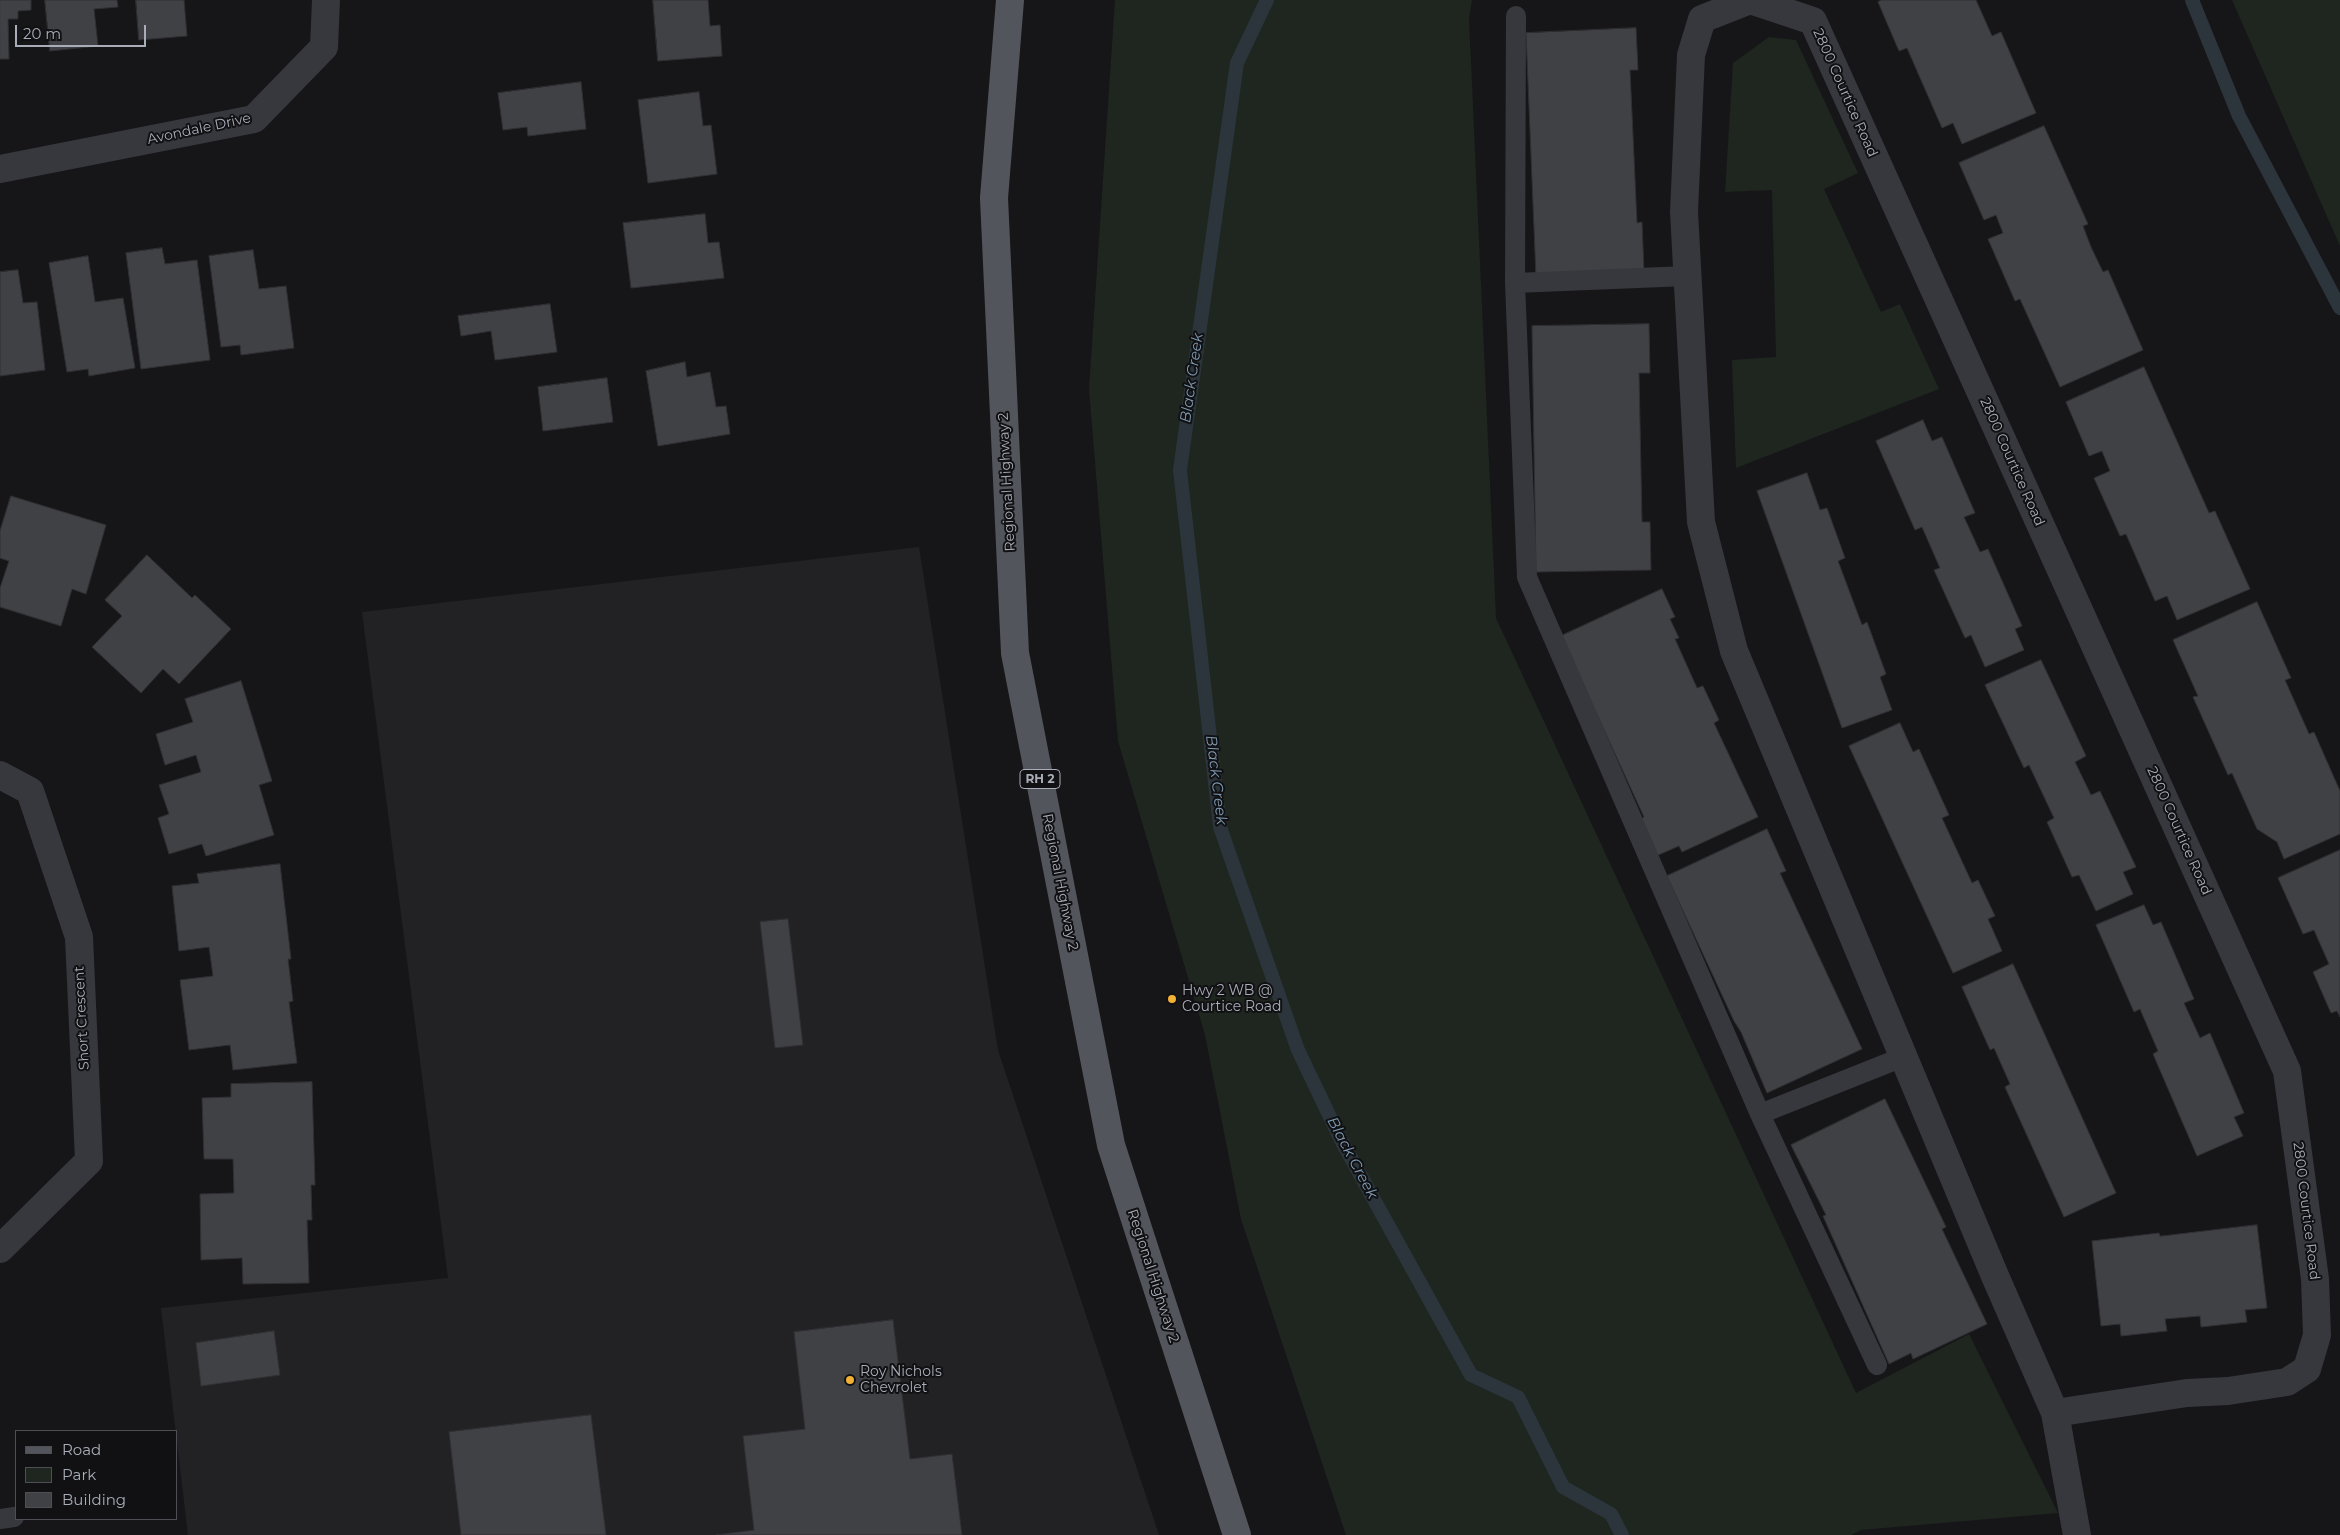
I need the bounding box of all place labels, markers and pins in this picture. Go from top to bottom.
place label: Hwy 2 WB @ Courtice Road [1182,983,1282,1016]
marker: Hwy 2 WB @ Courtice Road [1166,993,1178,1005]
place label: Roy Nichols Chevrolet [860,1364,942,1396]
marker: Roy Nichols Chevrolet [844,1374,856,1386]

